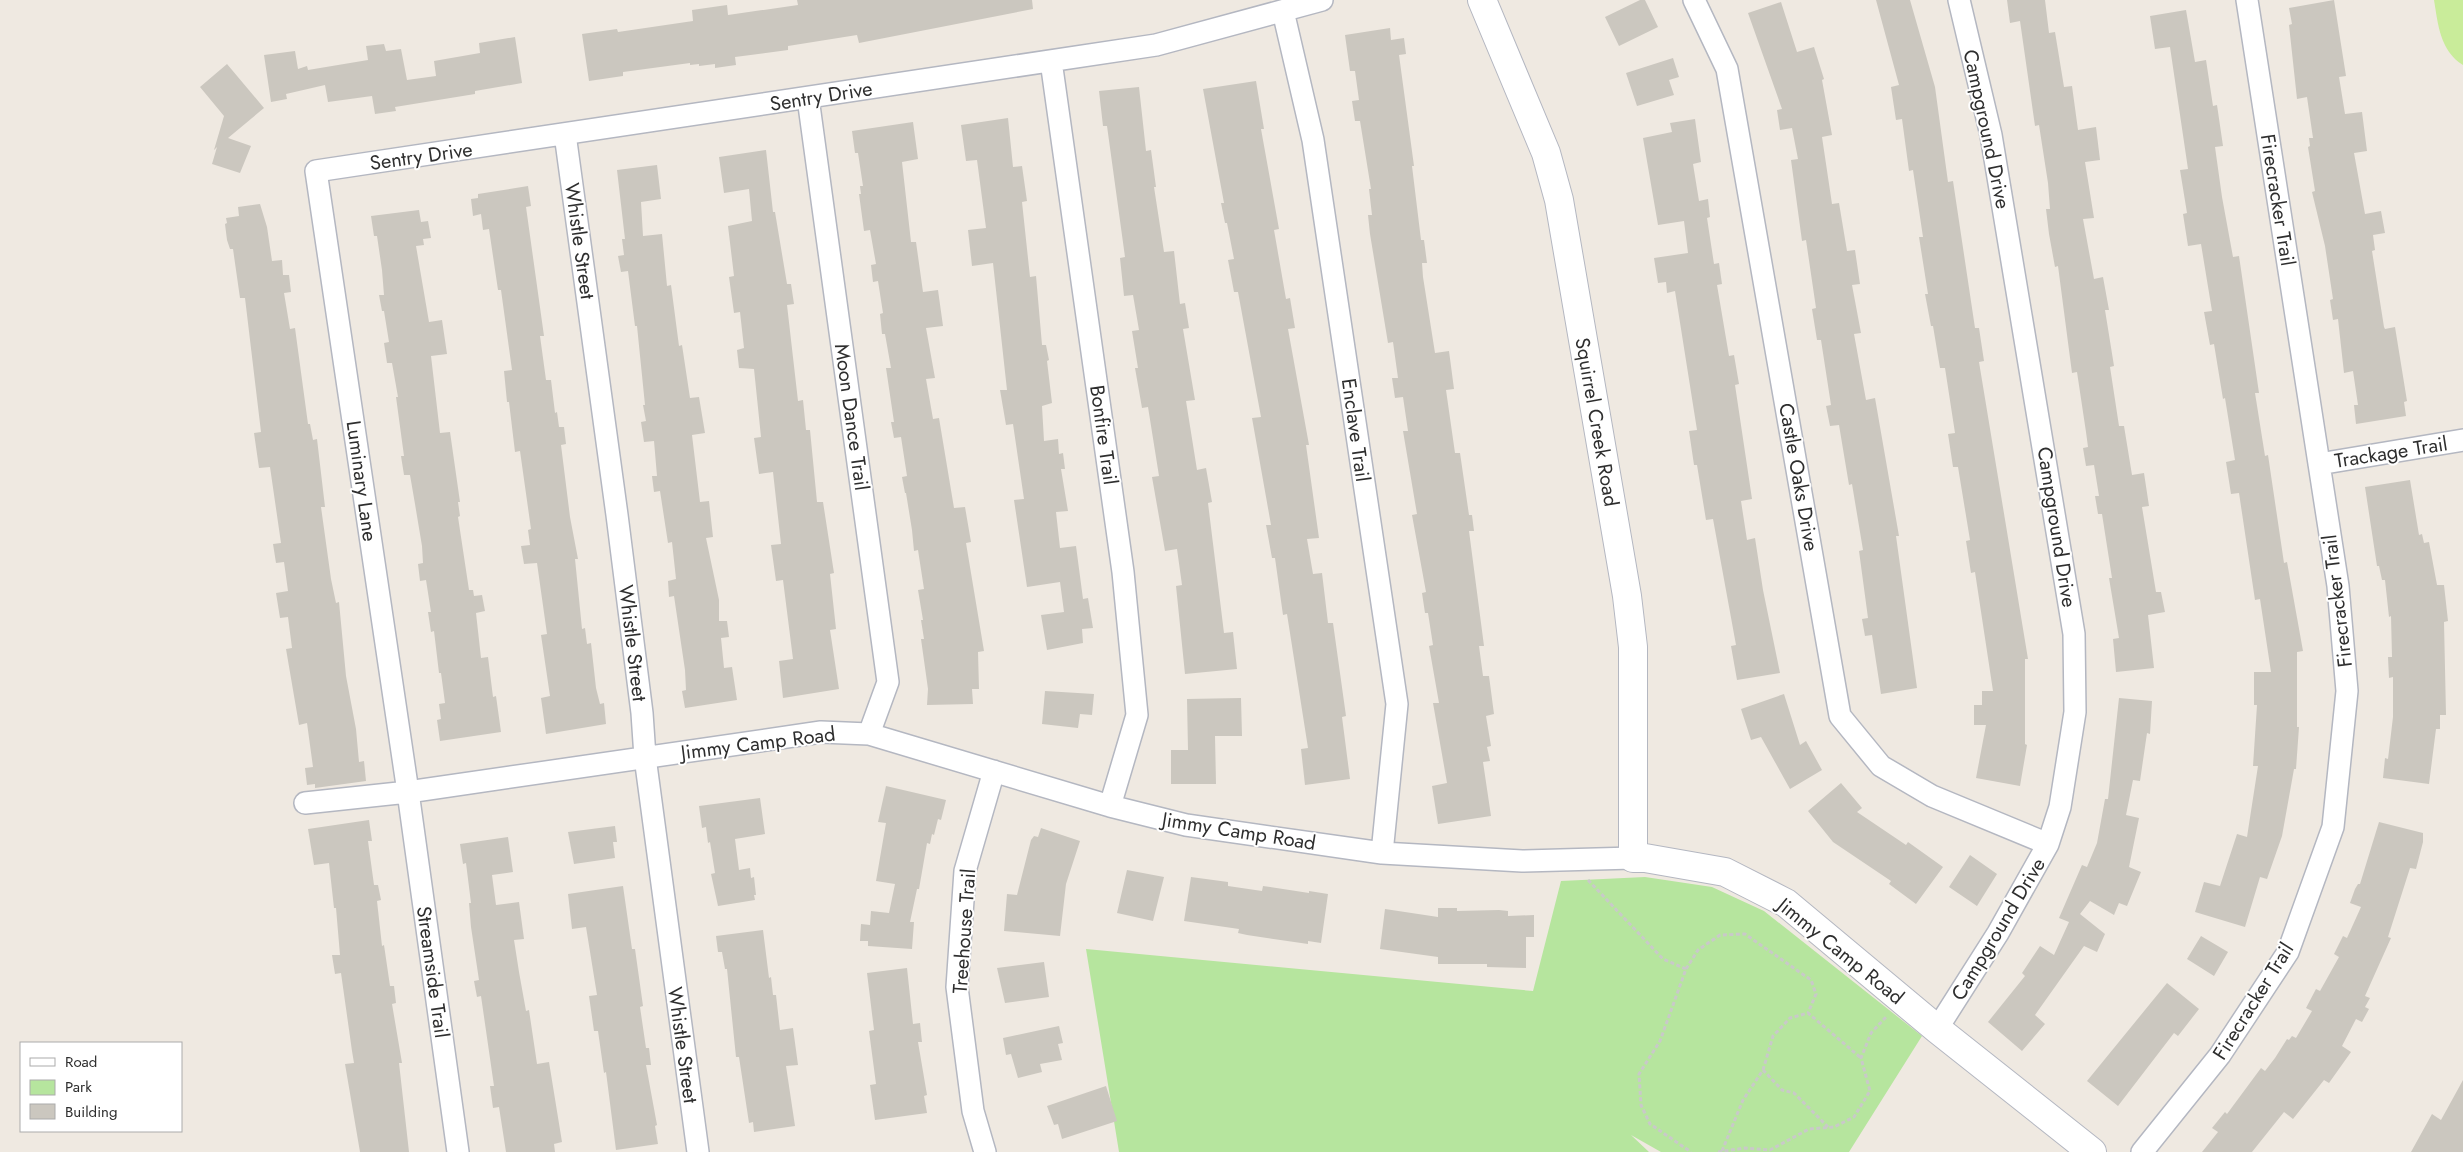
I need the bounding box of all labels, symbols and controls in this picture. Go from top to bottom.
street label: Campground Drive [1955,47,2018,211]
street label: Sentry Drive [768,74,874,119]
street label: Firecracker Trail [2253,132,2302,268]
street label: Sentry Drive [368,135,474,178]
street label: Whistle Street [557,181,602,301]
street label: Squirrel Creek Road [1567,335,1626,509]
street label: Moon Dance Trail [827,342,876,492]
street label: Enclave Trail [1334,377,1377,484]
street label: Bonfire Trail [1082,383,1125,487]
street label: Castle Oaks Drive [1771,401,1826,553]
street label: Luminary Lane [339,419,384,543]
street label: Trackage Trail [2333,429,2450,476]
street label: Campground Drive [2030,445,2084,609]
street label: Firecracker Trail [2315,533,2360,669]
street label: Whistle Street [611,583,654,703]
street label: Jimmy Camp Road [676,720,837,768]
street label: Jimmy Camp Road [1157,805,1318,858]
street label: Campground Drive [1944,852,2053,1006]
street label: Treehouse Trail [946,868,983,994]
street label: Jimmy Camp Road [1769,889,1910,1012]
street label: Streamside Trail [409,904,456,1040]
street label: Firecracker Trail [2206,937,2301,1065]
street label: Whistle Street [660,985,705,1105]
legend [20,1042,182,1132]
text: Road [65,1051,97,1073]
text: Park [65,1076,92,1098]
text: Building [65,1101,117,1123]

